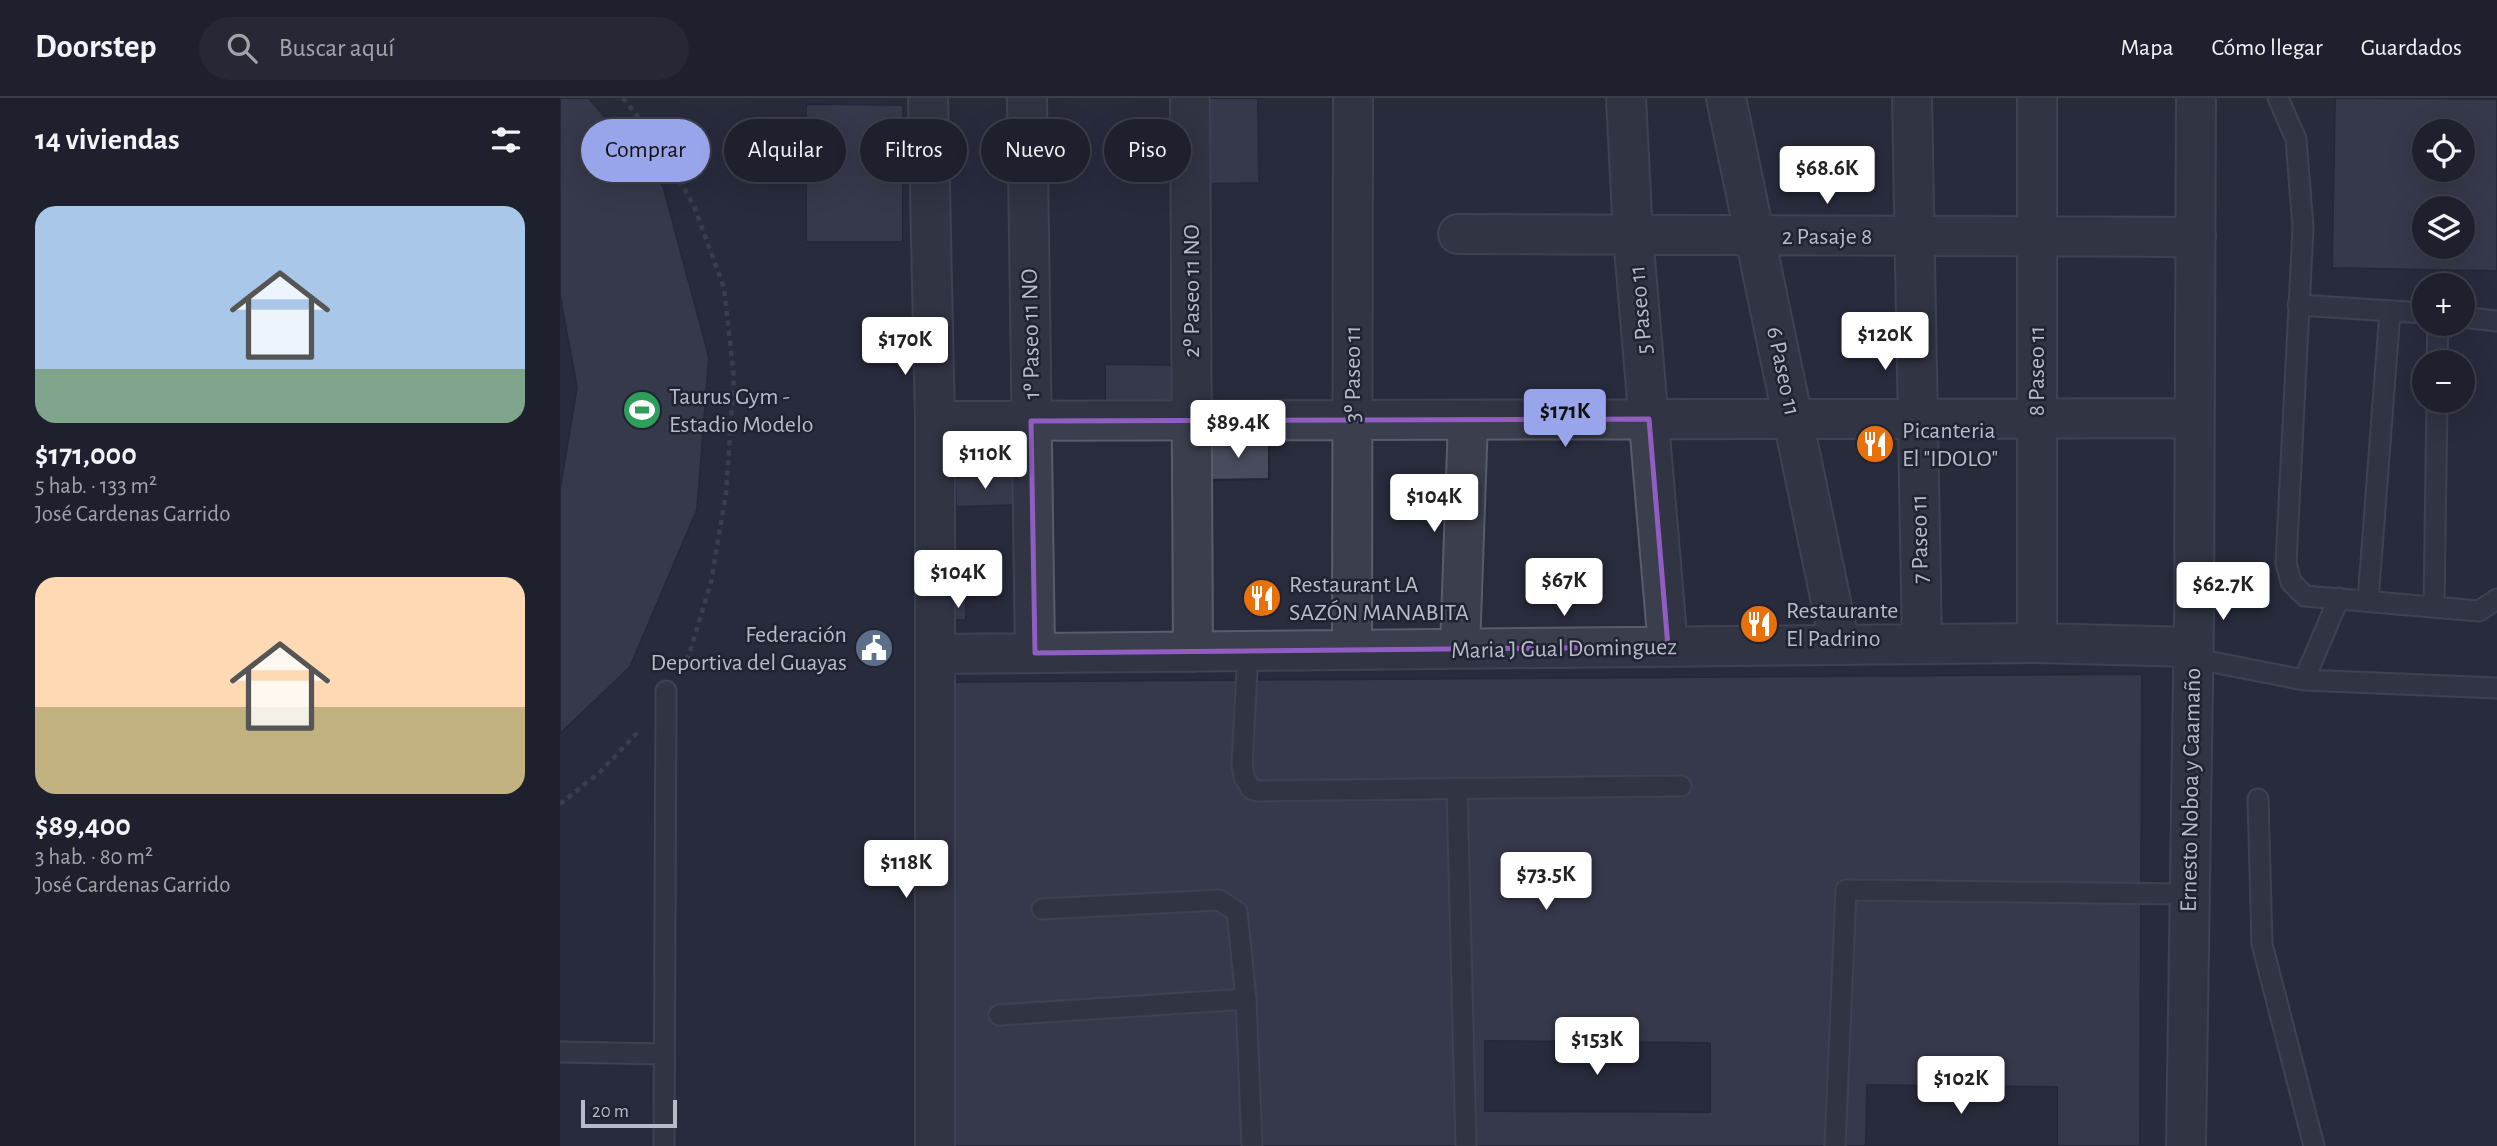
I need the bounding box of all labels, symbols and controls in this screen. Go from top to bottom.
search box [199,17,689,80]
icon: search [223,29,261,67]
text: Doorstep [35,31,157,64]
text: Buscar aquí [279,35,394,61]
text: Mapa [2120,36,2174,60]
text: Cómo llegar [2212,36,2323,60]
text: Guardados [2361,36,2462,60]
chip: Comprar [581,119,710,182]
chip: Alquilar [724,119,846,182]
chip: Filtros [860,119,967,182]
chip: Nuevo [981,119,1090,182]
chip: Piso [1104,119,1191,182]
map controls [2412,119,2475,413]
button: locate [2412,119,2475,182]
icon: filters [487,121,525,159]
text: 14 viviendas [35,125,180,155]
pin: $68.6K [1770,146,1884,206]
text: $68.6K [1796,157,1858,180]
button: layers [2412,196,2475,259]
street label: 2º Paseo 11 NO [1180,224,1204,358]
street label: 2 Pasaje 8 [1782,225,1872,249]
icon: home [217,252,343,378]
street label: 5 Paseo 11 [1625,264,1657,355]
street label: 1º Paseo 11 NO [1018,268,1044,400]
button: + [2412,273,2475,336]
pin: $120K [1836,313,1934,372]
pin: $170K [856,317,954,377]
text: $120K [1858,323,1912,346]
street label: 3º Paseo 11 [1341,325,1365,423]
street label: 6 Paseo 11 [1762,325,1804,418]
street label: 8 Paseo 11 [2025,326,2049,416]
text: $170K [878,328,932,351]
button: − [2412,350,2475,413]
place label: Taurus Gym - Estadio Modelo [669,385,814,437]
sports icon: Taurus Gym - Estadio Modelo [621,389,663,431]
pin: $171K [1516,390,1614,449]
pin: $89.4K [1181,400,1295,460]
text: $171K [1540,400,1590,423]
text: $89.4K [1206,411,1270,434]
place label: Picanteria El "IDOLO" [1902,419,1998,471]
restaurant icon: Picanteria El "IDOLO" [1854,423,1896,465]
pin: $110K [936,432,1034,491]
text: $171,000 [35,440,137,470]
text: $110K [959,442,1011,465]
pin: $104K [1385,474,1483,534]
text: 5 hab. · 133 m² [35,475,157,498]
text: $104K [1406,485,1462,508]
street label: 7 Paseo 11 [1907,494,1933,584]
text: José Cardenas Garrido [35,503,231,526]
pin: $104K [909,550,1007,610]
pin: $67K [1523,559,1605,618]
text: $104K [930,561,986,584]
pin: $62.7K [2166,562,2280,622]
text: $67K [1542,569,1586,592]
place label: Restaurant LA SAZÓN MANABITA [1289,573,1469,625]
text: $62.7K [2193,573,2253,596]
restaurant icon: Restaurant LA SAZÓN MANABITA [1241,577,1283,619]
place label: Restaurante El Padrino [1786,599,1898,651]
restaurant icon: Restaurante El Padrino [1738,603,1780,645]
icon: home [217,623,343,749]
place label: Federación Deportiva del Guayas [651,623,847,675]
public building icon: Federación Deportiva del Guayas [853,627,895,669]
street label: Maria J Gual Dominguez [1451,635,1677,663]
street label: Ernesto Noboa y Caamaño [2177,668,2205,912]
text: $89,400 [35,811,131,841]
pin: $118K [857,840,955,900]
text: 3 hab. · 80 m² [35,846,153,869]
text: $118K [880,851,932,874]
pin: $73.5K [1489,852,1603,912]
text: $73.5K [1517,863,1575,886]
text: José Cardenas Garrido [35,874,231,897]
pin: $153K [1548,1018,1646,1077]
text: $153K [1571,1028,1623,1051]
pin: $102K [1912,1056,2010,1116]
text: $102K [1934,1067,1988,1090]
scale bar [581,1097,677,1129]
text: 20 m [592,1102,629,1121]

